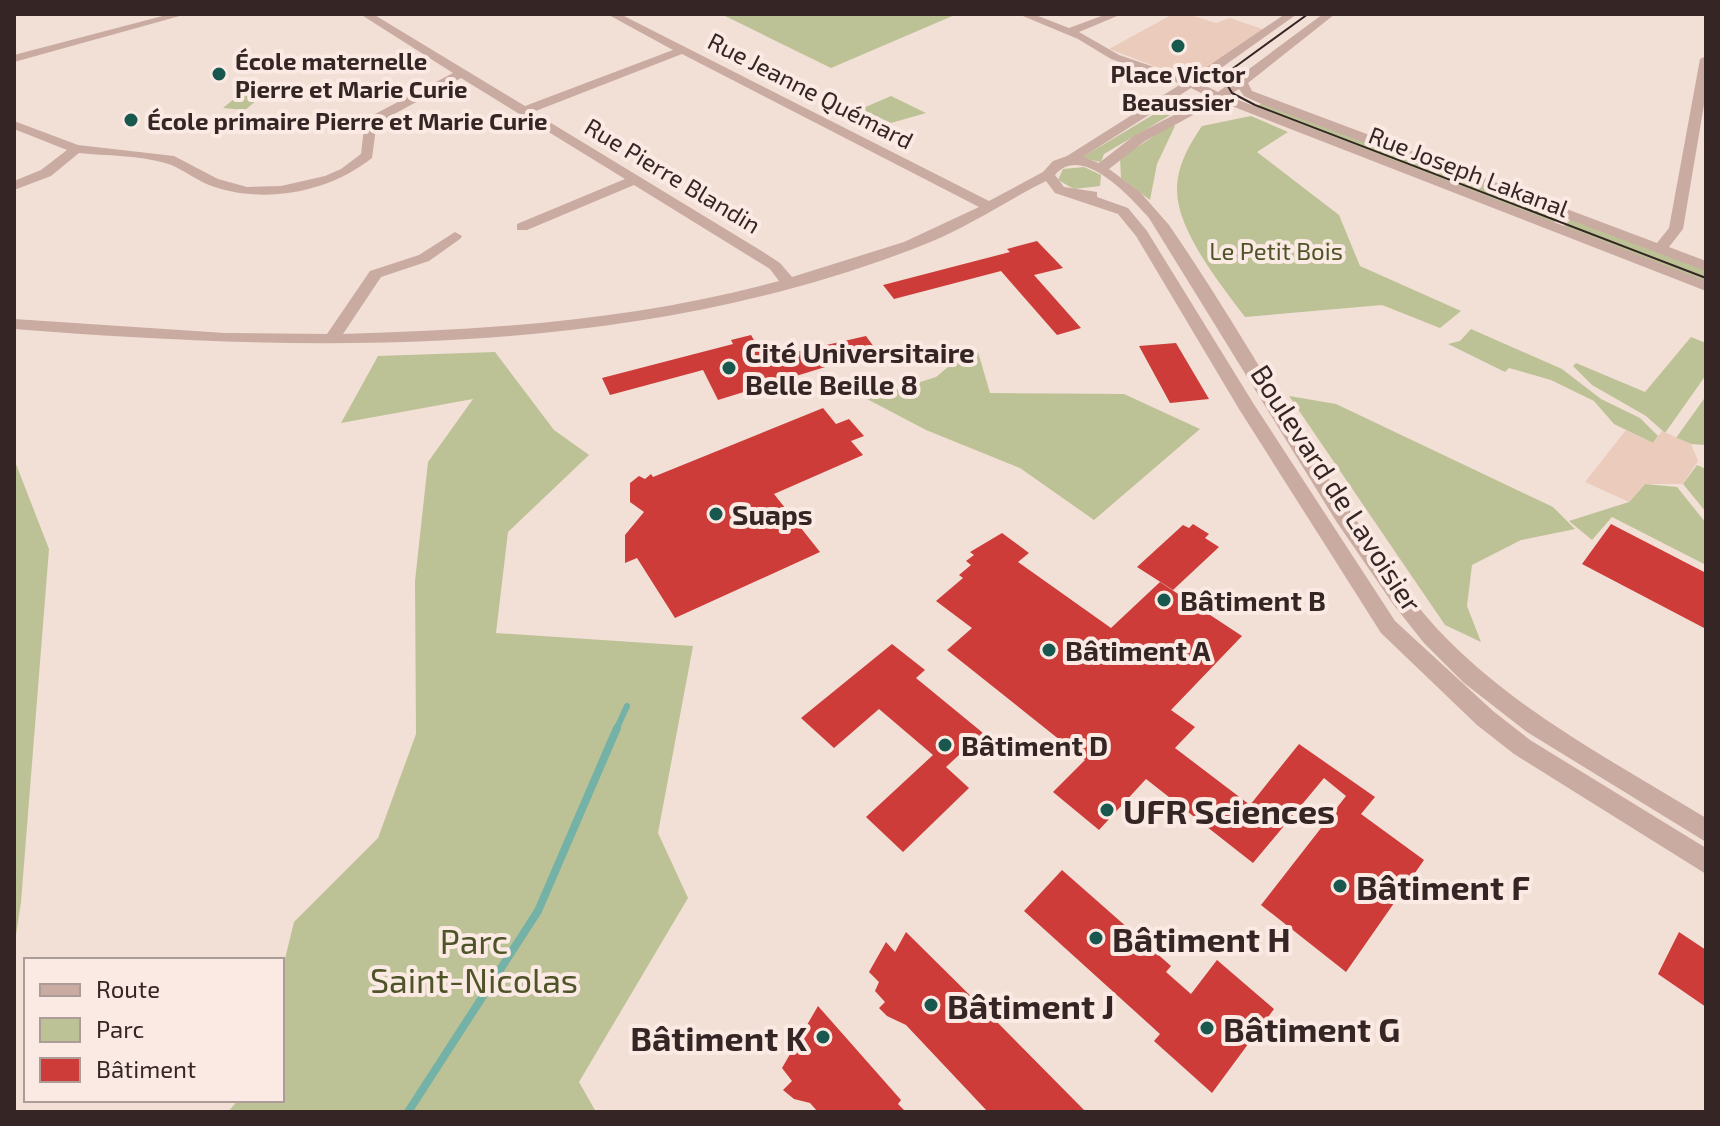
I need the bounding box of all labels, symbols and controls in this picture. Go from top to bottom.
street label: Rue Jeanne Quémard [703,26,919,154]
marker: Place Victor Beaussier [1169,37,1187,55]
place label: École maternelle Pierre et Marie Curie [235,46,468,103]
place label: Place Victor Beaussier [1110,59,1246,116]
marker: École maternelle Pierre et Marie Curie [210,65,228,83]
place label: École primaire Pierre et Marie Curie [147,106,548,135]
marker: École primaire Pierre et Marie Curie [122,111,140,129]
street label: Rue Pierre Blandin [580,111,766,239]
street label: Rue Joseph Lakanal [1365,120,1573,222]
park label: Le Petit Bois [1209,236,1343,265]
place label: Cité Universitaire Belle Beille 8 [745,335,975,401]
street label: Boulevard de Lavoisier [1244,358,1430,618]
marker: Cité Universitaire Belle Beille 8 [720,359,738,377]
place label: Suaps [732,497,813,531]
marker: Suaps [707,505,725,523]
place label: Bâtiment B [1180,583,1326,617]
marker: Bâtiment B [1155,591,1173,609]
place label: Bâtiment A [1065,633,1211,667]
marker: Bâtiment A [1040,641,1058,659]
place label: Bâtiment D [961,728,1108,762]
marker: Bâtiment D [936,736,954,754]
place label: UFR Sciences [1123,790,1335,831]
marker: UFR Sciences [1098,801,1116,819]
place label: Bâtiment F [1356,866,1530,907]
marker: Bâtiment F [1331,877,1349,895]
place label: Bâtiment H [1112,918,1291,959]
park label: Parc Saint-Nicolas [370,920,578,1000]
marker: Bâtiment H [1087,929,1105,947]
legend [24,958,284,1102]
text: Route [96,974,160,1003]
place label: Bâtiment J [947,985,1114,1026]
marker: Bâtiment J [922,996,940,1014]
place label: Bâtiment G [1223,1008,1400,1049]
text: Parc [96,1014,144,1043]
place label: Bâtiment K [630,1017,807,1058]
marker: Bâtiment G [1198,1019,1216,1037]
marker: Bâtiment K [814,1028,832,1046]
text: Bâtiment [96,1054,196,1083]

